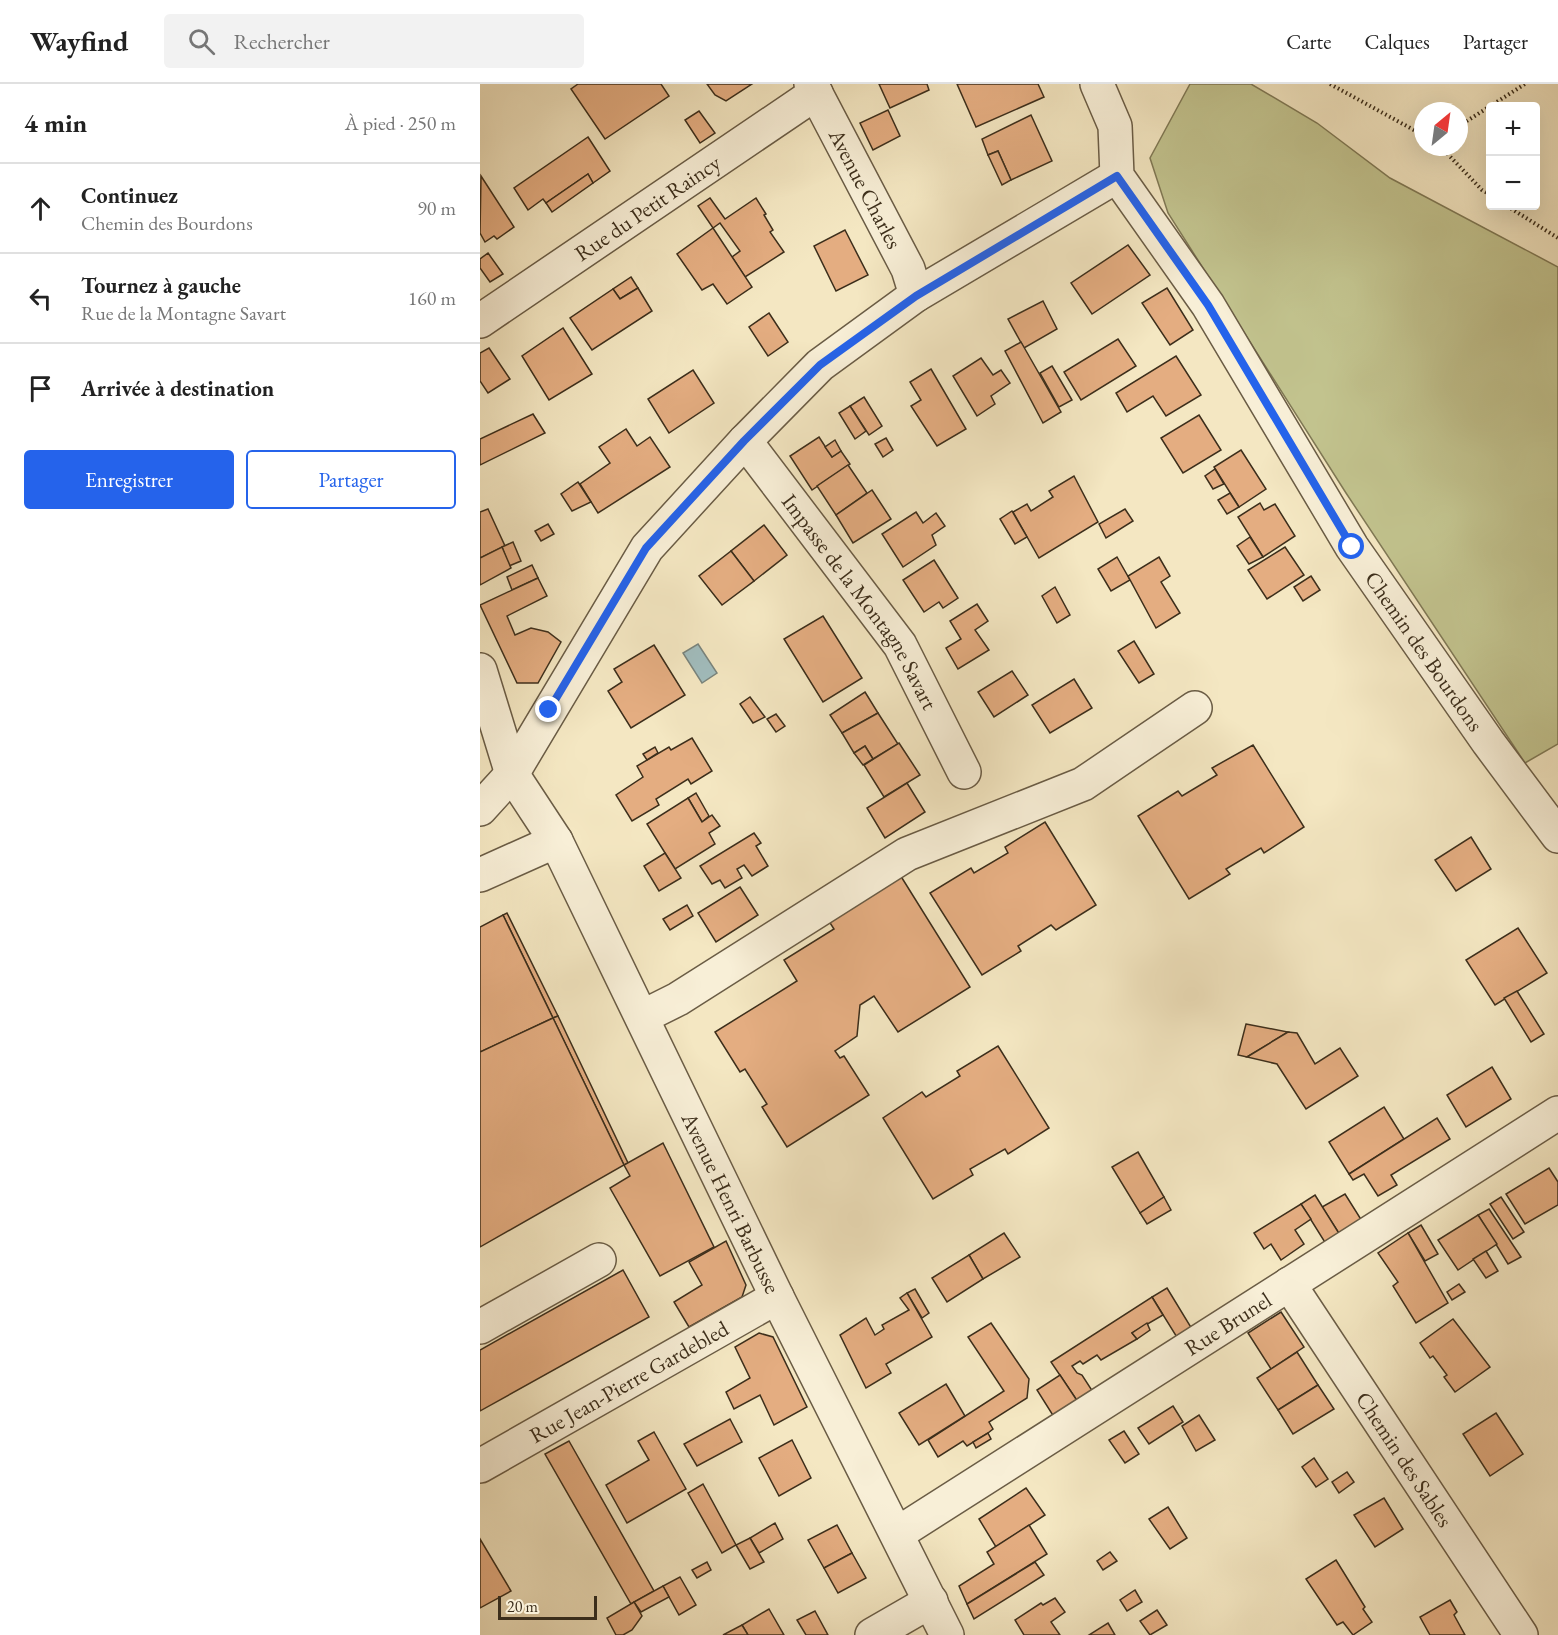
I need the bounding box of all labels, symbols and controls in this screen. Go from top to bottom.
search box [164,14,584,68]
text: Wayfind [30,23,128,59]
icon: search [185,25,218,58]
text: Rechercher [233,27,330,56]
text: Carte [1286,28,1331,55]
text: Calques [1364,28,1430,55]
text: Partager [1463,28,1528,55]
north arrow [1414,102,1468,156]
map controls [1486,102,1540,210]
button: + [1486,102,1540,156]
text: 4 min [24,106,87,140]
text: À pied · 250 m [345,110,456,136]
street label: Avenue Charles [822,123,909,254]
street label: Rue du Petit Raincy [569,148,726,267]
button: − [1486,156,1540,210]
text: Continuez [81,181,178,210]
icon: ahead [24,192,57,225]
text: 90 m [417,195,456,221]
text: Chemin des Bourdons [81,210,253,236]
text: Tournez à gauche [81,271,241,300]
icon: left [24,282,57,315]
text: 160 m [408,285,456,311]
text: Rue de la Montagne Savart [81,300,286,326]
icon: arrive [24,372,57,405]
text: Arrivée à destination [81,374,274,403]
button: Enregistrer [24,450,234,509]
button: Partager [246,450,456,509]
street label: Impasse de la Montagne Savart [776,488,945,714]
route start [1338,533,1364,559]
street label: Chemin des Bourdons [1359,565,1490,737]
route end [535,696,561,722]
street label: Avenue Henri Barbusse [675,1107,788,1298]
street label: Rue Brunel [1179,1285,1277,1362]
street label: Rue Jean-Pierre Gardebled [524,1313,734,1450]
street label: Chemin des Sables [1350,1386,1460,1532]
scale bar [498,1593,597,1620]
text: 20 m [507,1596,538,1617]

